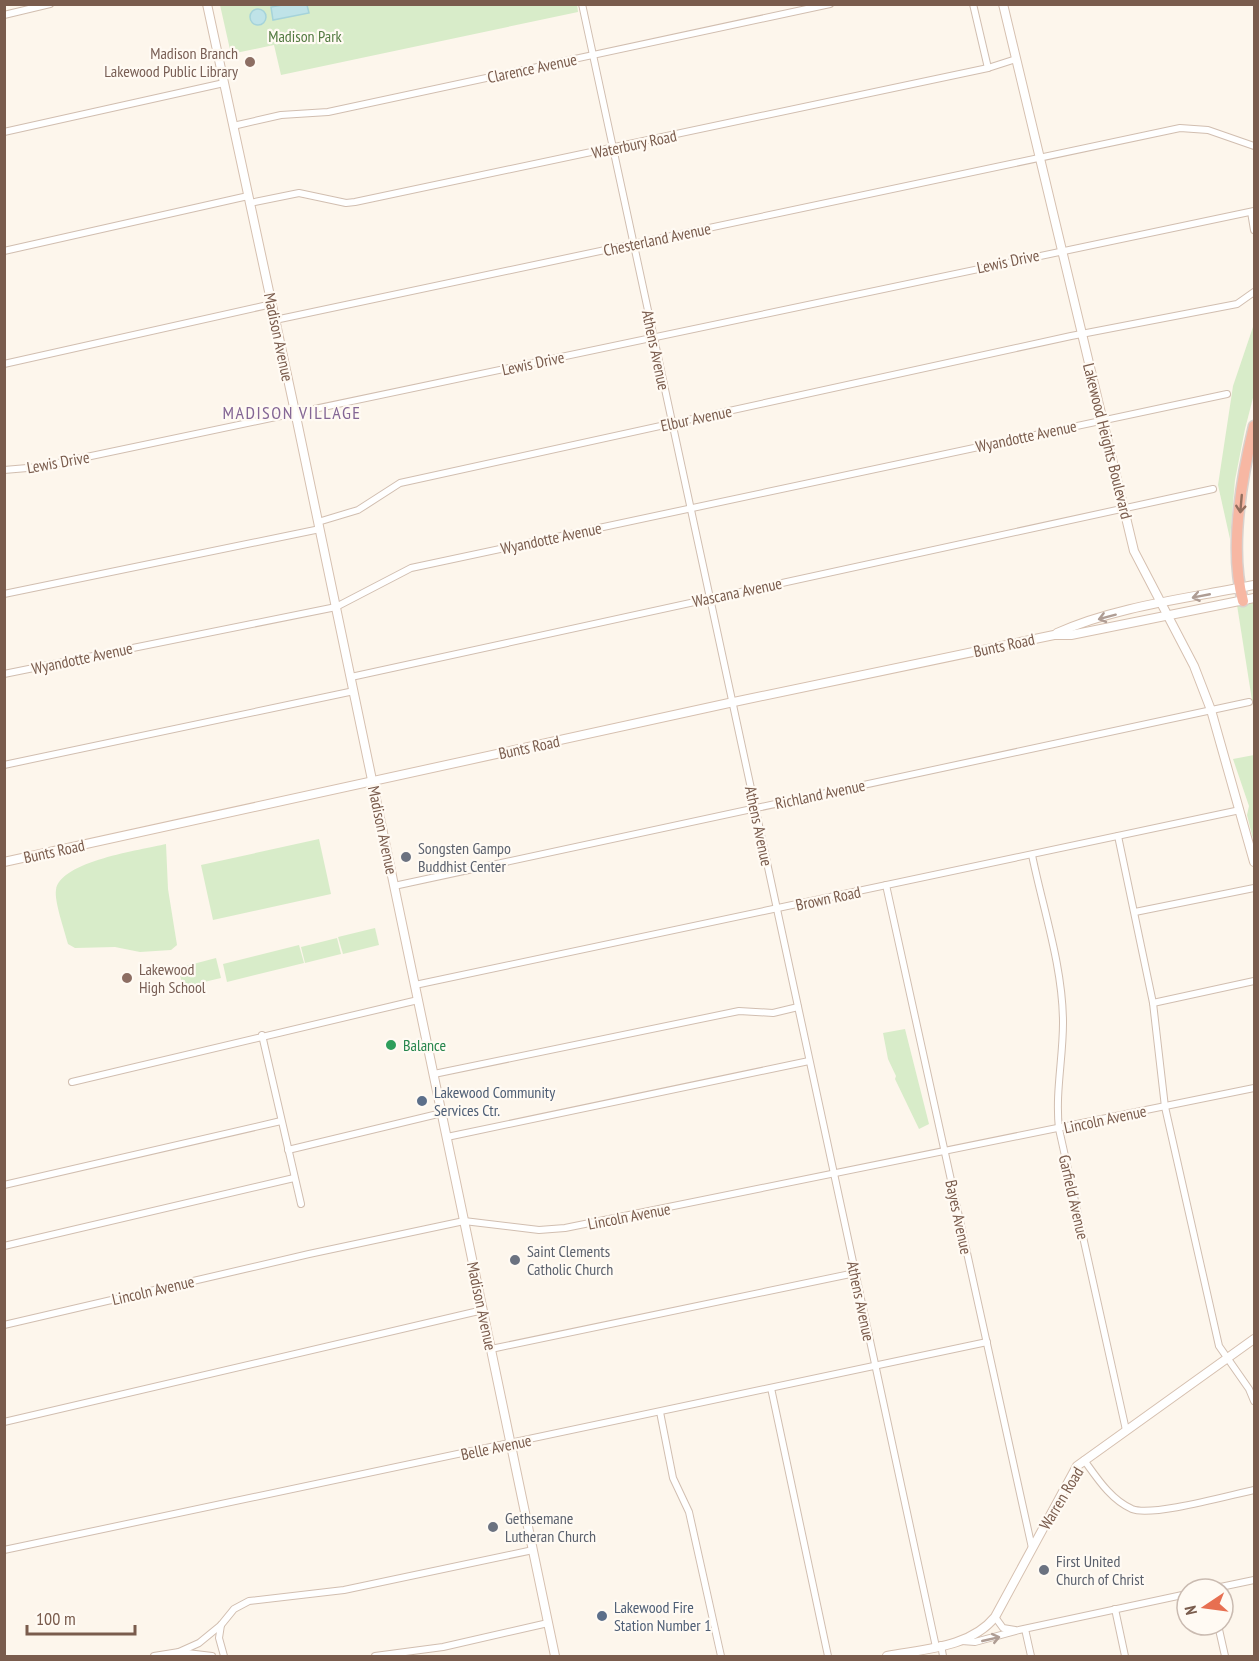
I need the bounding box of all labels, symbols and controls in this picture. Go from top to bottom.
park label: Madison Park [268,26,343,46]
place label: Madison Branch Lakewood Public Library [104,43,238,81]
street label: Clarence Avenue [485,49,579,87]
marker: Madison Branch Lakewood Public Library [243,55,257,69]
street label: Waterbury Road [590,125,678,163]
street label: Chesterland Avenue [602,218,712,260]
street label: Lewis Drive [975,245,1041,277]
street label: Madison Avenue [260,291,298,383]
street label: Athens Avenue [638,308,674,392]
street label: Lewis Drive [500,347,566,379]
street label: Lakewood Heights Boulevard [1079,361,1137,521]
district label: MADISON VILLAGE [222,401,362,424]
street label: Elbur Avenue [659,401,733,435]
street label: Wyandotte Avenue [974,416,1078,456]
street label: Lewis Drive [25,447,91,477]
one-way arrow [1235,494,1246,514]
street label: Wyandotte Avenue [499,518,603,558]
street label: Wascana Avenue [690,573,784,611]
one-way arrow [1191,591,1211,602]
one-way arrow [1098,611,1117,623]
street label: Bunts Road [972,629,1036,661]
street label: Wyandotte Avenue [30,638,134,678]
street label: Bunts Road [497,731,561,763]
street label: Richland Avenue [773,775,867,813]
street label: Madison Avenue [364,784,402,876]
street label: Athens Avenue [741,784,777,868]
street label: Bunts Road [22,835,86,867]
place label: Songsten Gampo Buddhist Center [418,838,511,876]
marker: Songsten Gampo Buddhist Center [399,850,413,864]
street label: Brown Road [794,881,862,915]
place label: Lakewood High School [139,959,206,997]
marker: Lakewood High School [120,971,134,985]
place label: Balance [403,1035,446,1055]
marker: Balance [384,1038,398,1052]
place label: Lakewood Community Services Ctr. [434,1082,555,1120]
marker: Lakewood Community Services Ctr. [415,1094,429,1108]
street label: Lincoln Avenue [1062,1101,1148,1137]
street label: Garfield Avenue [1055,1153,1093,1241]
street label: Bayes Avenue [941,1178,977,1256]
street label: Lincoln Avenue [586,1198,672,1234]
place label: Saint Clements Catholic Church [527,1241,613,1279]
marker: Saint Clements Catholic Church [508,1253,522,1267]
street label: Athens Avenue [843,1259,879,1343]
street label: Madison Avenue [463,1260,501,1352]
street label: Lincoln Avenue [110,1271,196,1309]
street label: Belle Avenue [459,1430,533,1464]
street label: Warren Road [1034,1463,1088,1533]
place label: Gethsemane Lutheran Church [505,1508,596,1546]
marker: Gethsemane Lutheran Church [486,1520,500,1534]
place label: First United Church of Christ [1056,1551,1145,1589]
marker: First United Church of Christ [1037,1563,1051,1577]
north arrow [1175,1577,1235,1637]
place label: Lakewood Fire Station Number 1 [614,1597,711,1635]
scale bar [27,1598,135,1636]
text: N [1180,1604,1201,1617]
text: 100 m [36,1607,76,1630]
marker: Lakewood Fire Station Number 1 [595,1609,609,1623]
one-way arrow [981,1632,1000,1644]

